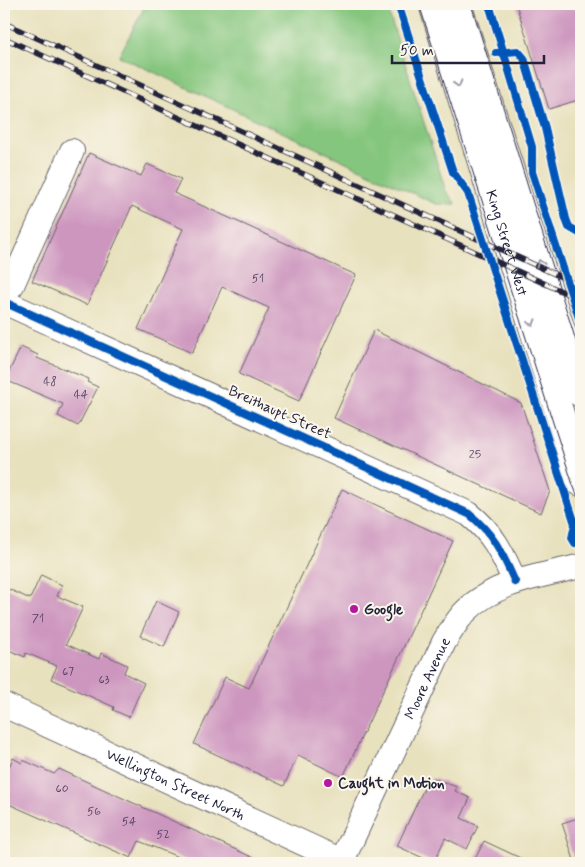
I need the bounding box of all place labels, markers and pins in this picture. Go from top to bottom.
place label: Google [364,600,403,622]
marker: Google [348,603,360,615]
place label: Caught in Motion [338,774,445,796]
marker: Caught in Motion [322,777,334,789]

